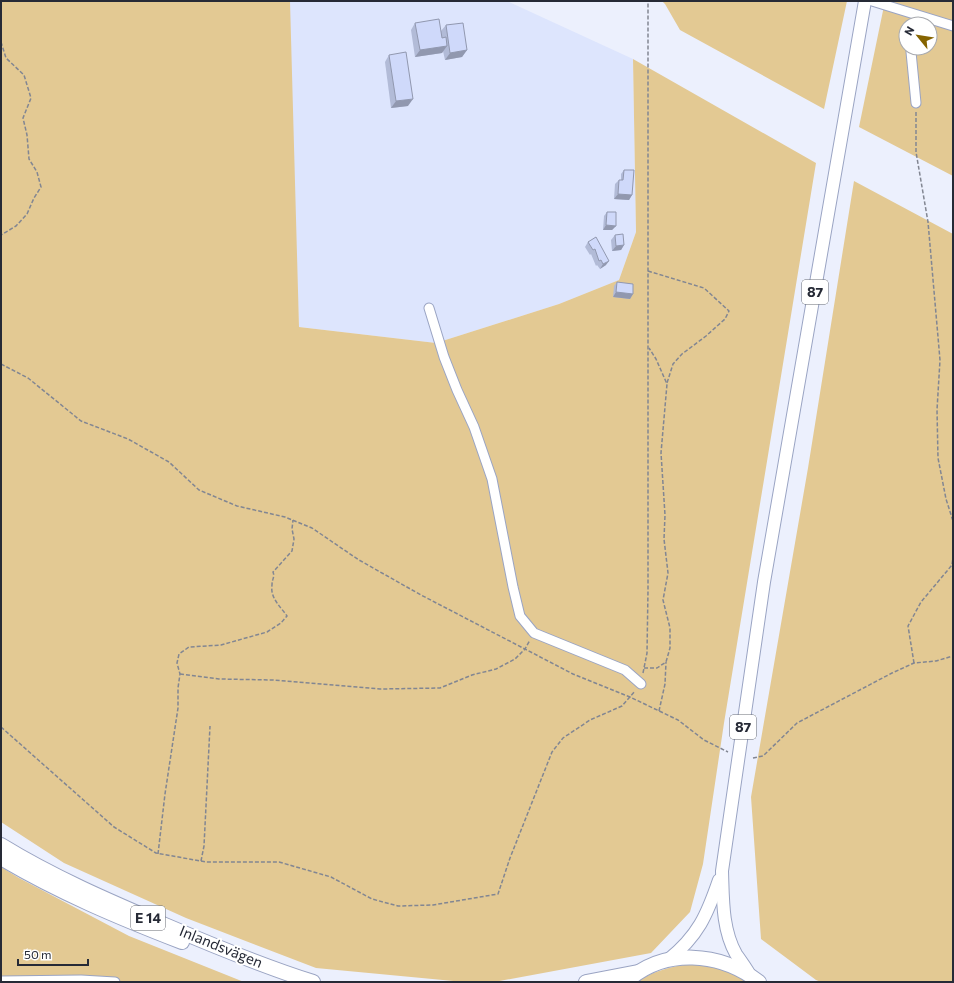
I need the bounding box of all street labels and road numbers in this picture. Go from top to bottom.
road number: 87 [802,280,828,304]
road number: 87 [730,715,756,739]
road number: E 14 [131,906,165,930]
street label: Inlandsvägen [177,921,266,971]

